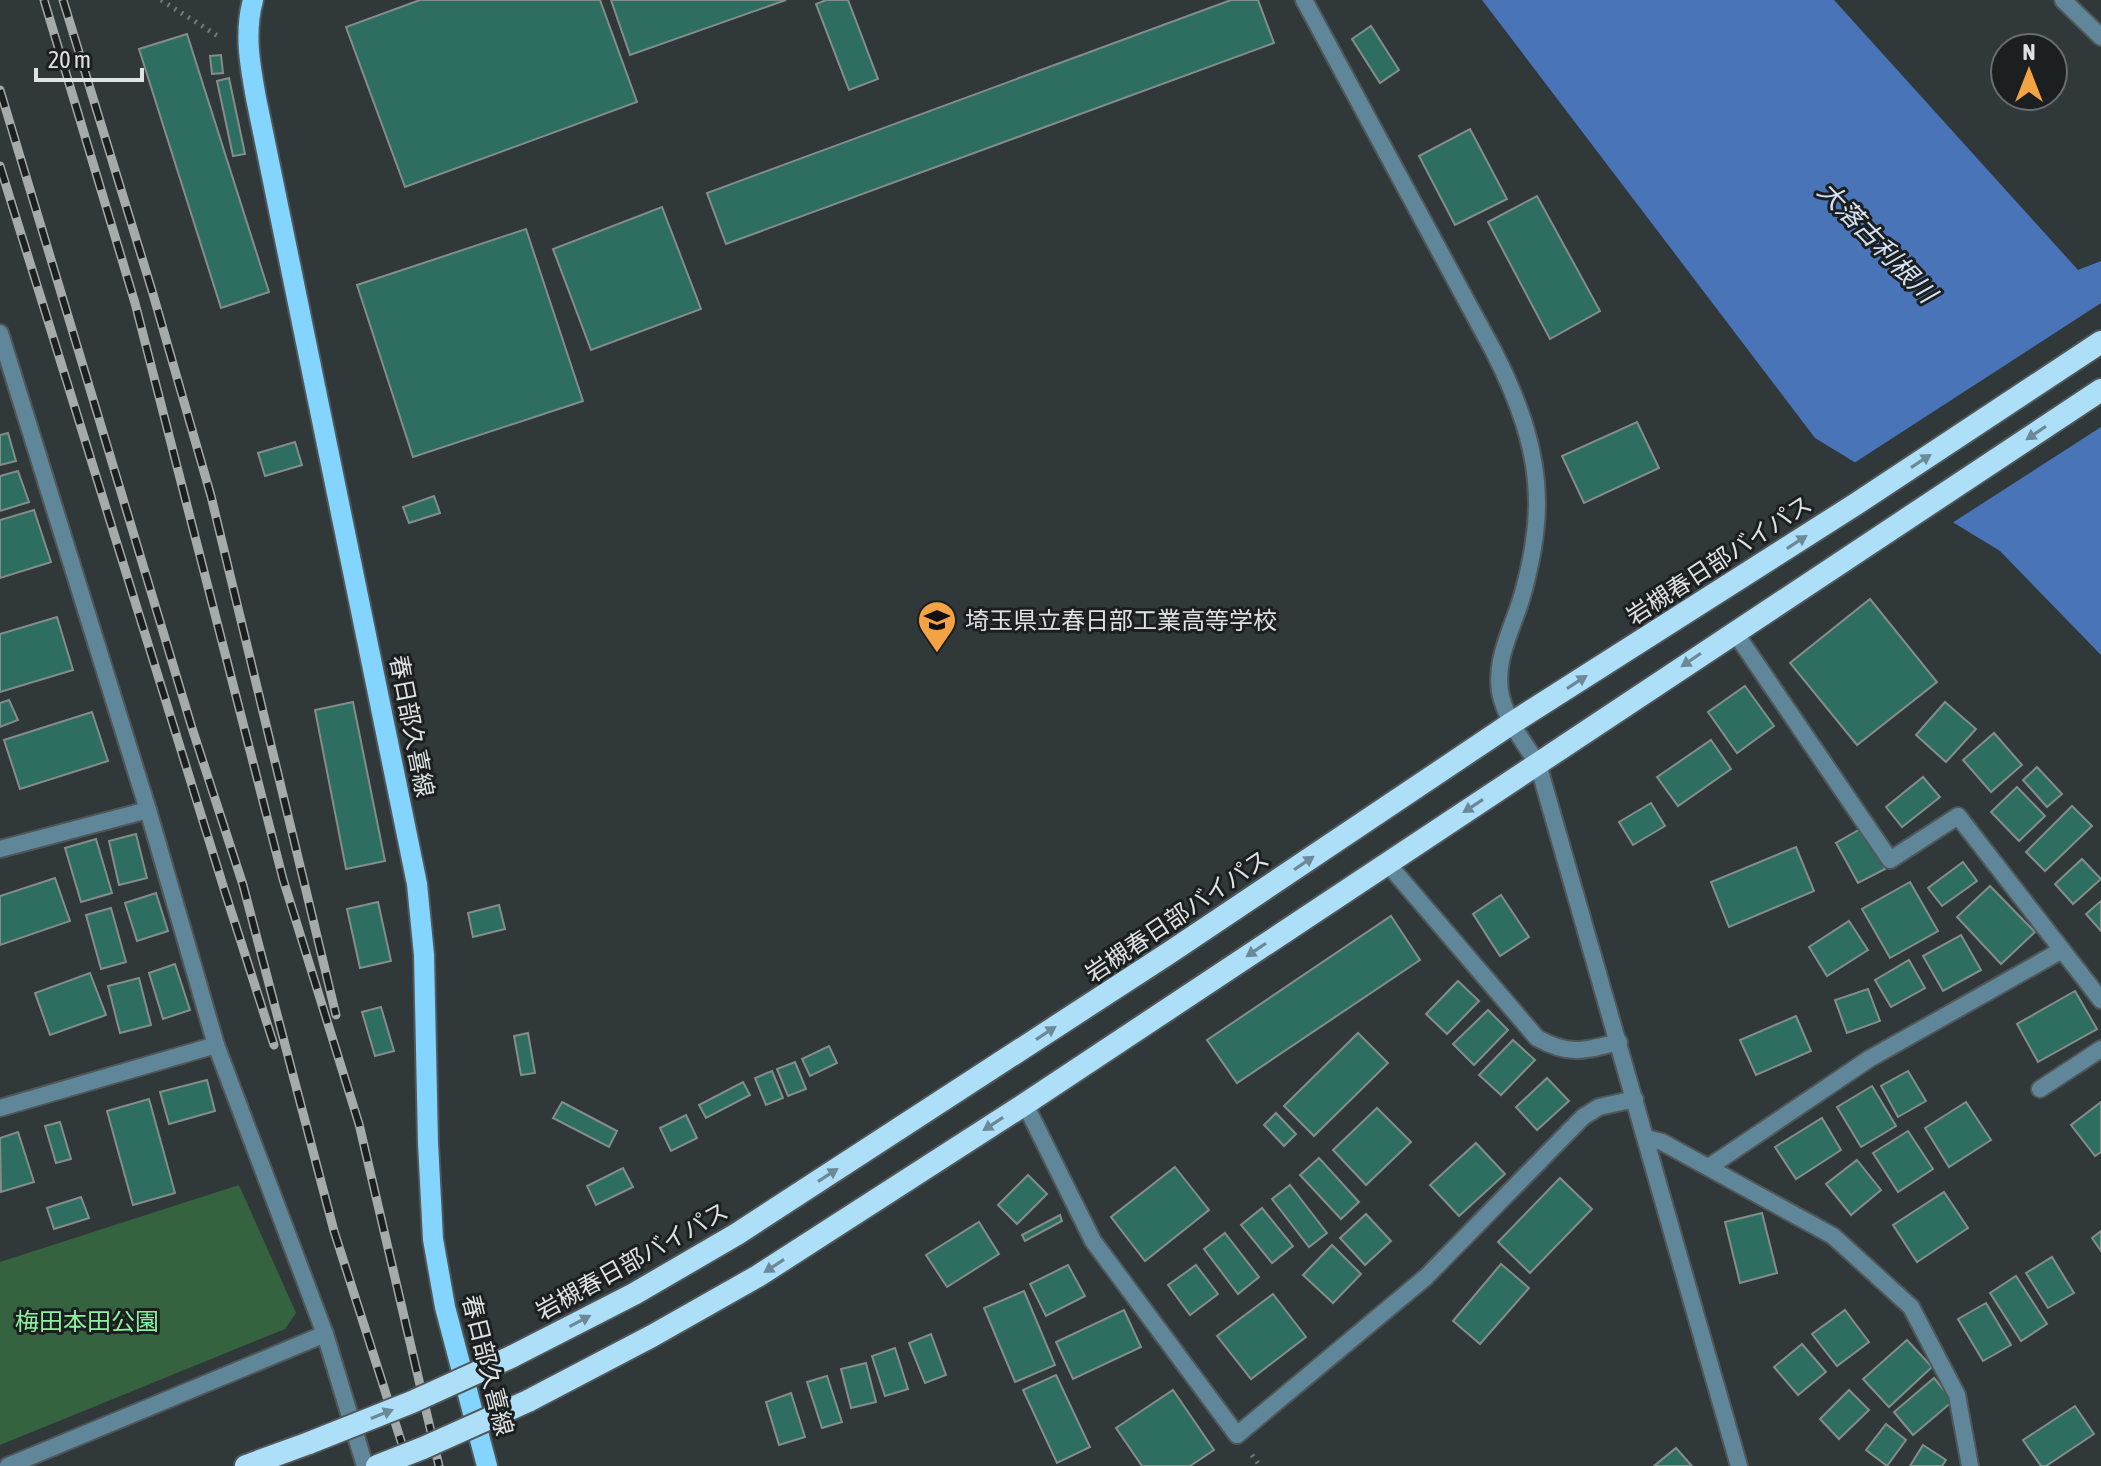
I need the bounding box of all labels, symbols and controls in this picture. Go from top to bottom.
scale bar [36,32,142,82]
north arrow [1989,32,2069,112]
text: N [2023,39,2035,65]
text: 20 m [48,46,91,73]
water label: 大落古利根川 [1812,175,1944,311]
one-way arrow [2025,425,2047,440]
one-way arrow [1910,454,1932,469]
street label: 岩槻春日部バイパス [1621,490,1817,630]
one-way arrow [1786,534,1807,549]
school or university icon: 埼玉県立春日部工業高等学校 [916,599,958,654]
place label: 埼玉県立春日部工業高等学校 [965,607,1277,634]
one-way arrow [1681,652,1702,667]
street label: 春日部久喜線 [385,653,439,799]
one-way arrow [1567,674,1588,689]
one-way arrow [1462,799,1483,814]
street label: 岩槻春日部バイパス [1080,845,1274,987]
one-way arrow [1293,856,1314,871]
one-way arrow [1245,942,1267,957]
one-way arrow [1035,1026,1057,1041]
one-way arrow [982,1117,1003,1132]
one-way arrow [817,1168,839,1182]
street label: 岩槻春日部バイパス [531,1197,733,1325]
one-way arrow [763,1258,785,1272]
street label: 春日部久喜線 [457,1292,519,1438]
park label: 梅田本田公園 [15,1308,159,1335]
one-way arrow [569,1315,592,1328]
one-way arrow [370,1407,394,1420]

